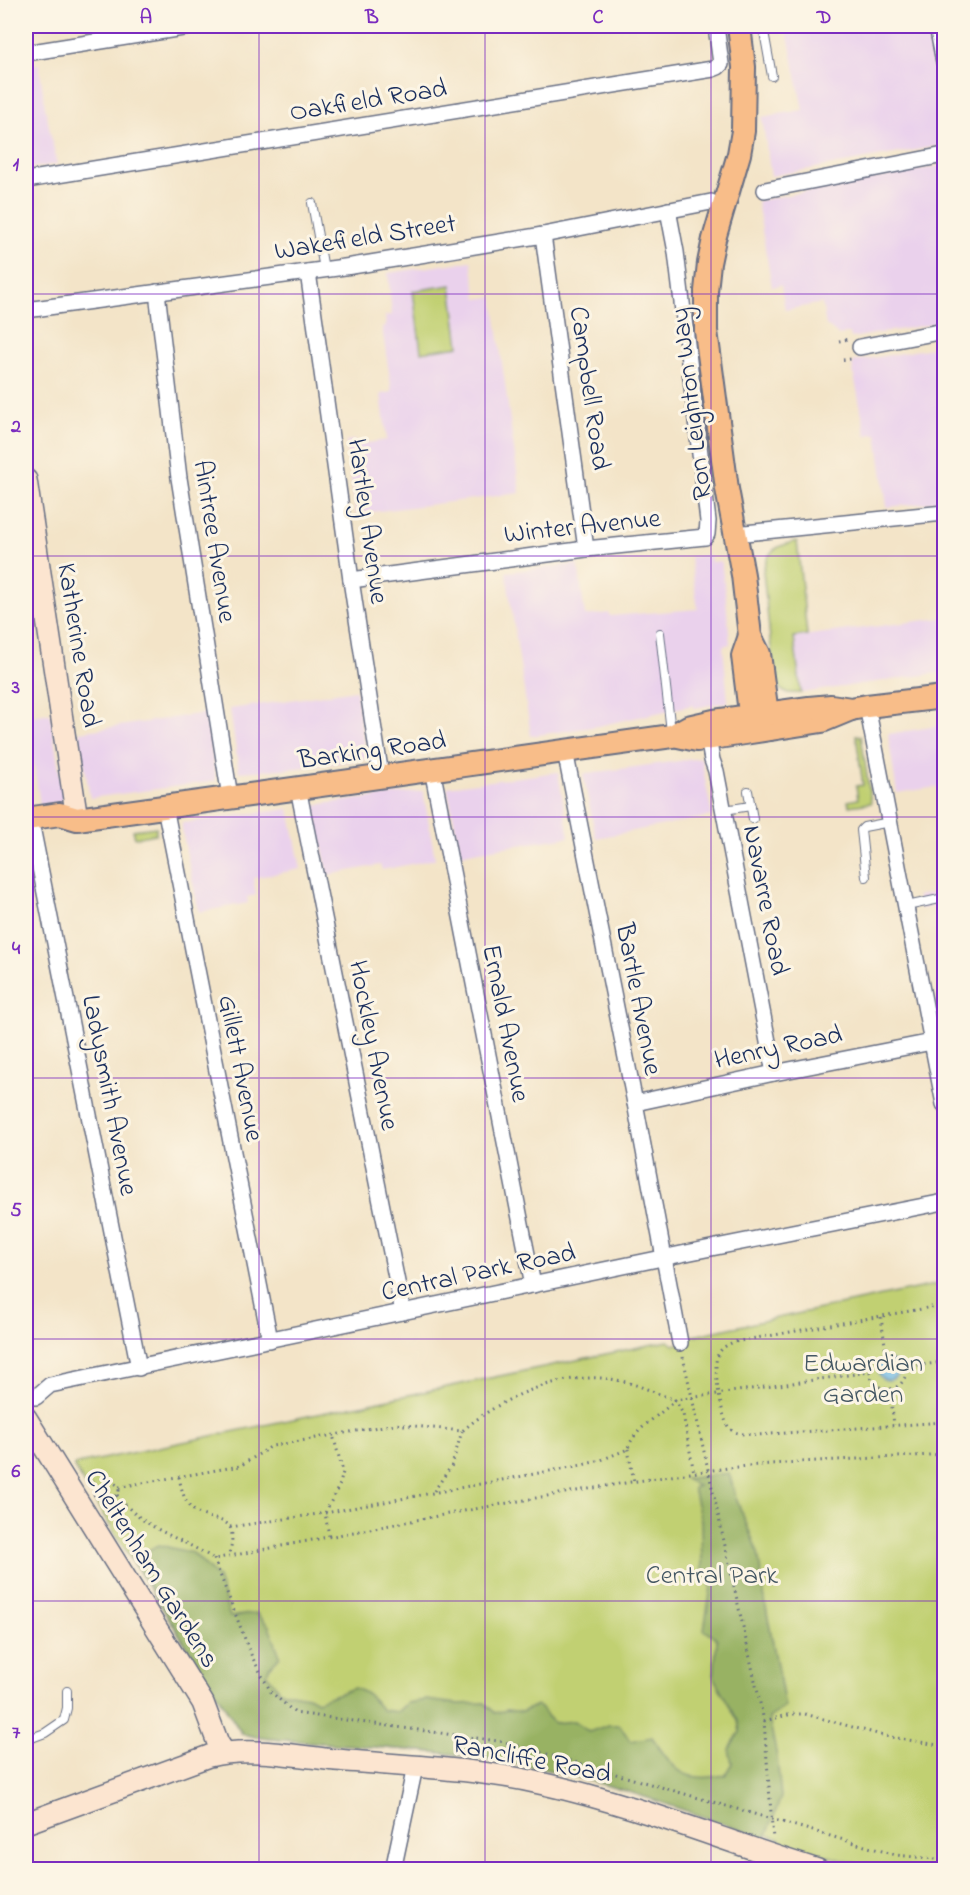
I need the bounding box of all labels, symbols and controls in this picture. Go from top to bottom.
text: A [140,4,152,33]
text: B [364,4,379,33]
text: C [593,4,604,33]
text: D [816,4,831,33]
street label: Oakfield Road [287,70,450,133]
text: 1 [13,151,20,180]
street label: Wakefield Street [272,205,459,272]
street label: Campbell Road [558,304,619,473]
street label: Ron Leighton Way [661,305,724,502]
text: 2 [10,413,21,442]
street label: Hartley Avenue [336,436,398,608]
street label: Aintree Avenue [181,457,246,626]
street label: Winter Avenue [502,500,663,555]
street label: Katherine Road [45,560,110,730]
text: 3 [11,674,20,703]
street label: Barking Road [295,722,449,781]
street label: Navarre Road [731,822,798,979]
street label: Bartle Avenue [603,919,672,1080]
text: 4 [12,935,21,964]
street label: Ernald Avenue [470,941,539,1107]
street label: Hockley Avenue [337,957,408,1135]
street label: Ladysmith Avenue [70,992,147,1200]
street label: Gillett Avenue [206,992,273,1146]
street label: Henry Road [711,1016,846,1081]
text: 5 [10,1197,22,1226]
street label: Central Park Road [378,1234,579,1313]
park label: Edwardian Garden [803,1345,923,1415]
text: 6 [12,1458,21,1487]
street label: Cheltenham Gardens [74,1462,228,1676]
park label: Central Park [646,1557,778,1596]
text: 7 [12,1719,21,1748]
street label: Rancliffe Road [449,1726,614,1795]

